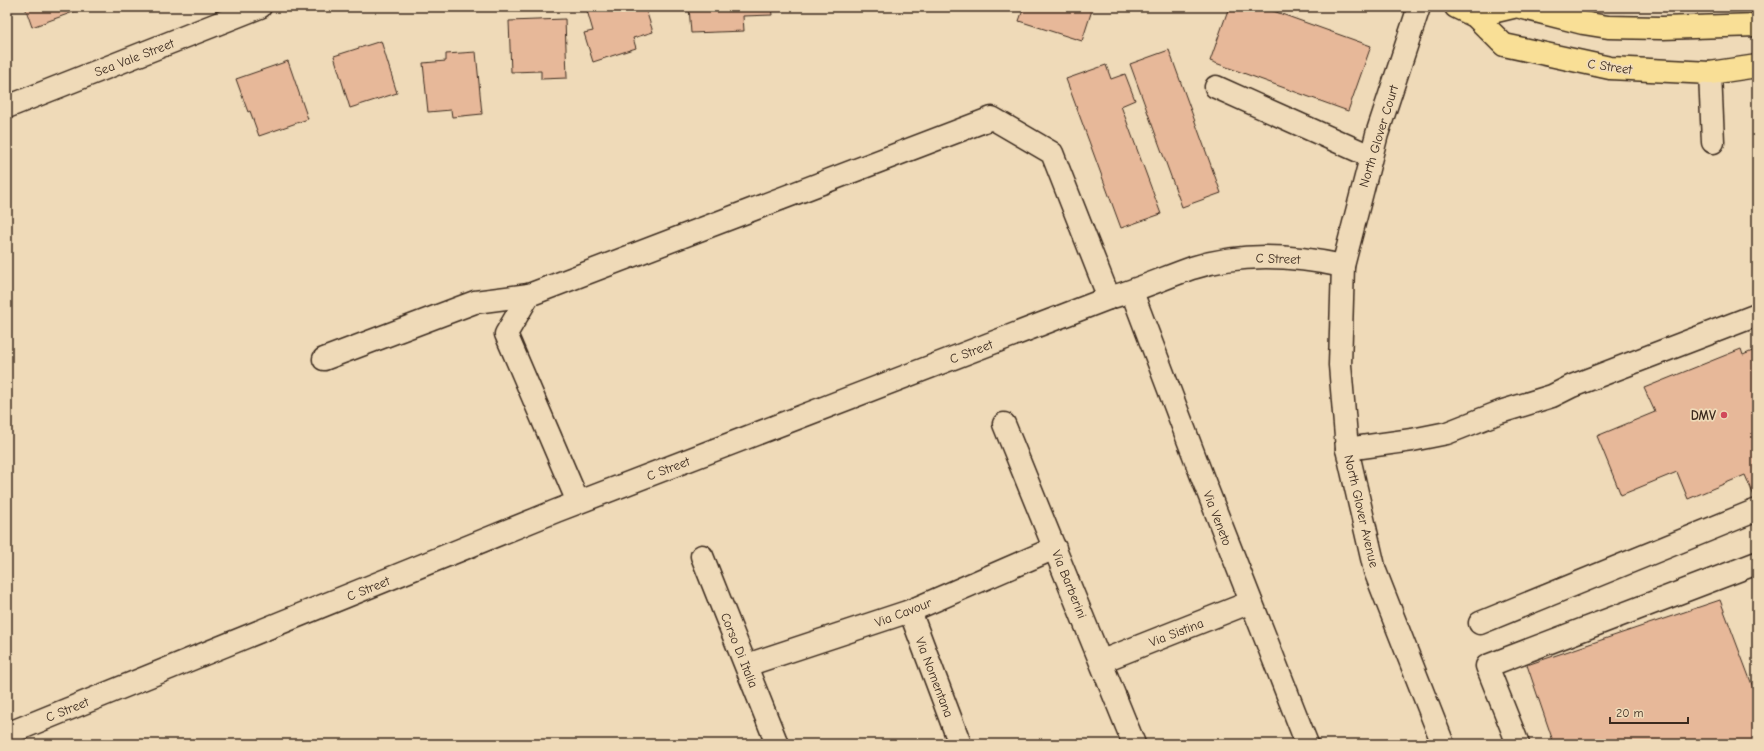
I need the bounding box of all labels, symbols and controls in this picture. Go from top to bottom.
street label: Sea Vale Street [92,35,177,80]
street label: C Street [1587,56,1634,77]
street label: North Glover Court [1356,82,1402,189]
street label: C Street [1255,250,1302,267]
street label: C Street [948,336,996,367]
place label: DMV [1691,408,1716,423]
marker: DMV [1719,410,1729,420]
street label: C Street [645,453,693,484]
street label: North Glover Avenue [1341,453,1382,569]
street label: Via Veneto [1200,489,1235,548]
street label: Via Barberini [1049,548,1090,621]
street label: C Street [345,573,393,604]
street label: Via Cavour [873,595,934,630]
street label: Corso Di Italia [718,610,761,690]
street label: Via Sistina [1147,615,1206,650]
street label: Via Nomentana [912,635,957,719]
street label: C Street [44,694,92,725]
scale bar [1610,699,1688,725]
text: 20 m [1616,706,1644,720]

